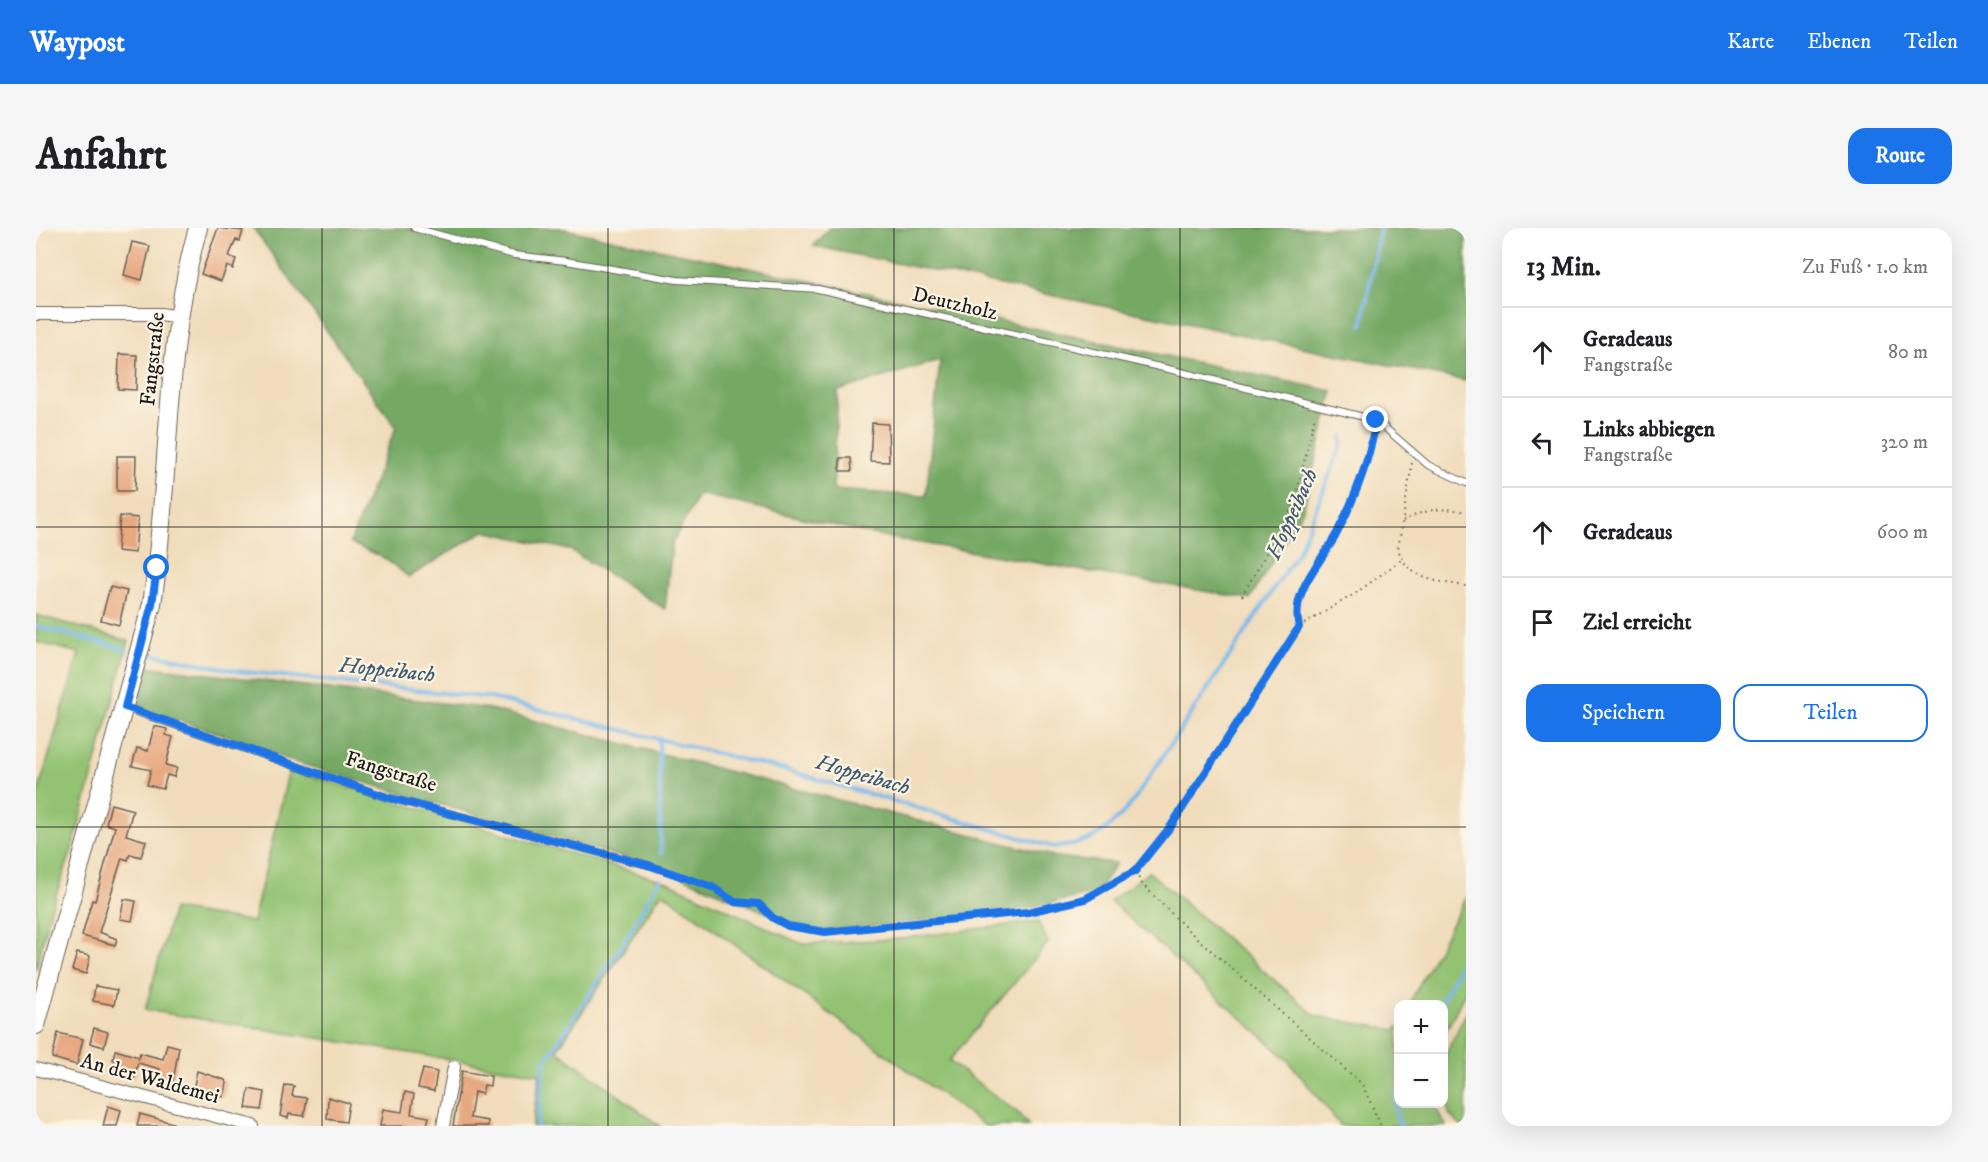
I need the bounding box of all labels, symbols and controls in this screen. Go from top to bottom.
text: Waypost [30,25,125,60]
text: Karte [1727,29,1774,55]
text: Ebenen [1807,29,1871,55]
text: Teilen [1904,29,1958,55]
button: Route [1848,128,1952,184]
text: Anfahrt [36,130,167,182]
text: 13 Min. [1526,251,1601,284]
text: Zu Fuß · 1.0 km [1802,255,1928,280]
street label: Deutzholz [910,282,1000,326]
street label: Fangstraße [135,310,171,407]
text: Geradeaus [1583,326,1672,353]
icon: ahead [1526,336,1559,369]
text: 80 m [1888,340,1928,365]
text: Fangstraße [1583,353,1673,378]
route end [1362,406,1388,432]
text: Links abbiegen [1583,416,1715,443]
icon: left [1526,426,1559,459]
text: 320 m [1881,430,1928,455]
text: Fangstraße [1583,443,1673,468]
water label: Hoppeibach [1260,464,1324,564]
icon: ahead [1526,516,1559,549]
text: Geradeaus [1583,519,1672,546]
text: 600 m [1877,520,1928,545]
route start [143,554,169,580]
icon: arrive [1526,606,1559,639]
text: Ziel erreicht [1583,609,1691,636]
water label: Hoppeibach [337,651,436,688]
button: Speichern [1526,684,1721,742]
button: Teilen [1733,684,1928,742]
street label: Fangstraße [342,746,440,798]
water label: Hoppeibach [812,748,913,801]
map controls [1394,1000,1448,1108]
button: + [1394,1000,1448,1054]
street label: An der Waldemei [78,1048,222,1110]
button: − [1394,1054,1448,1108]

